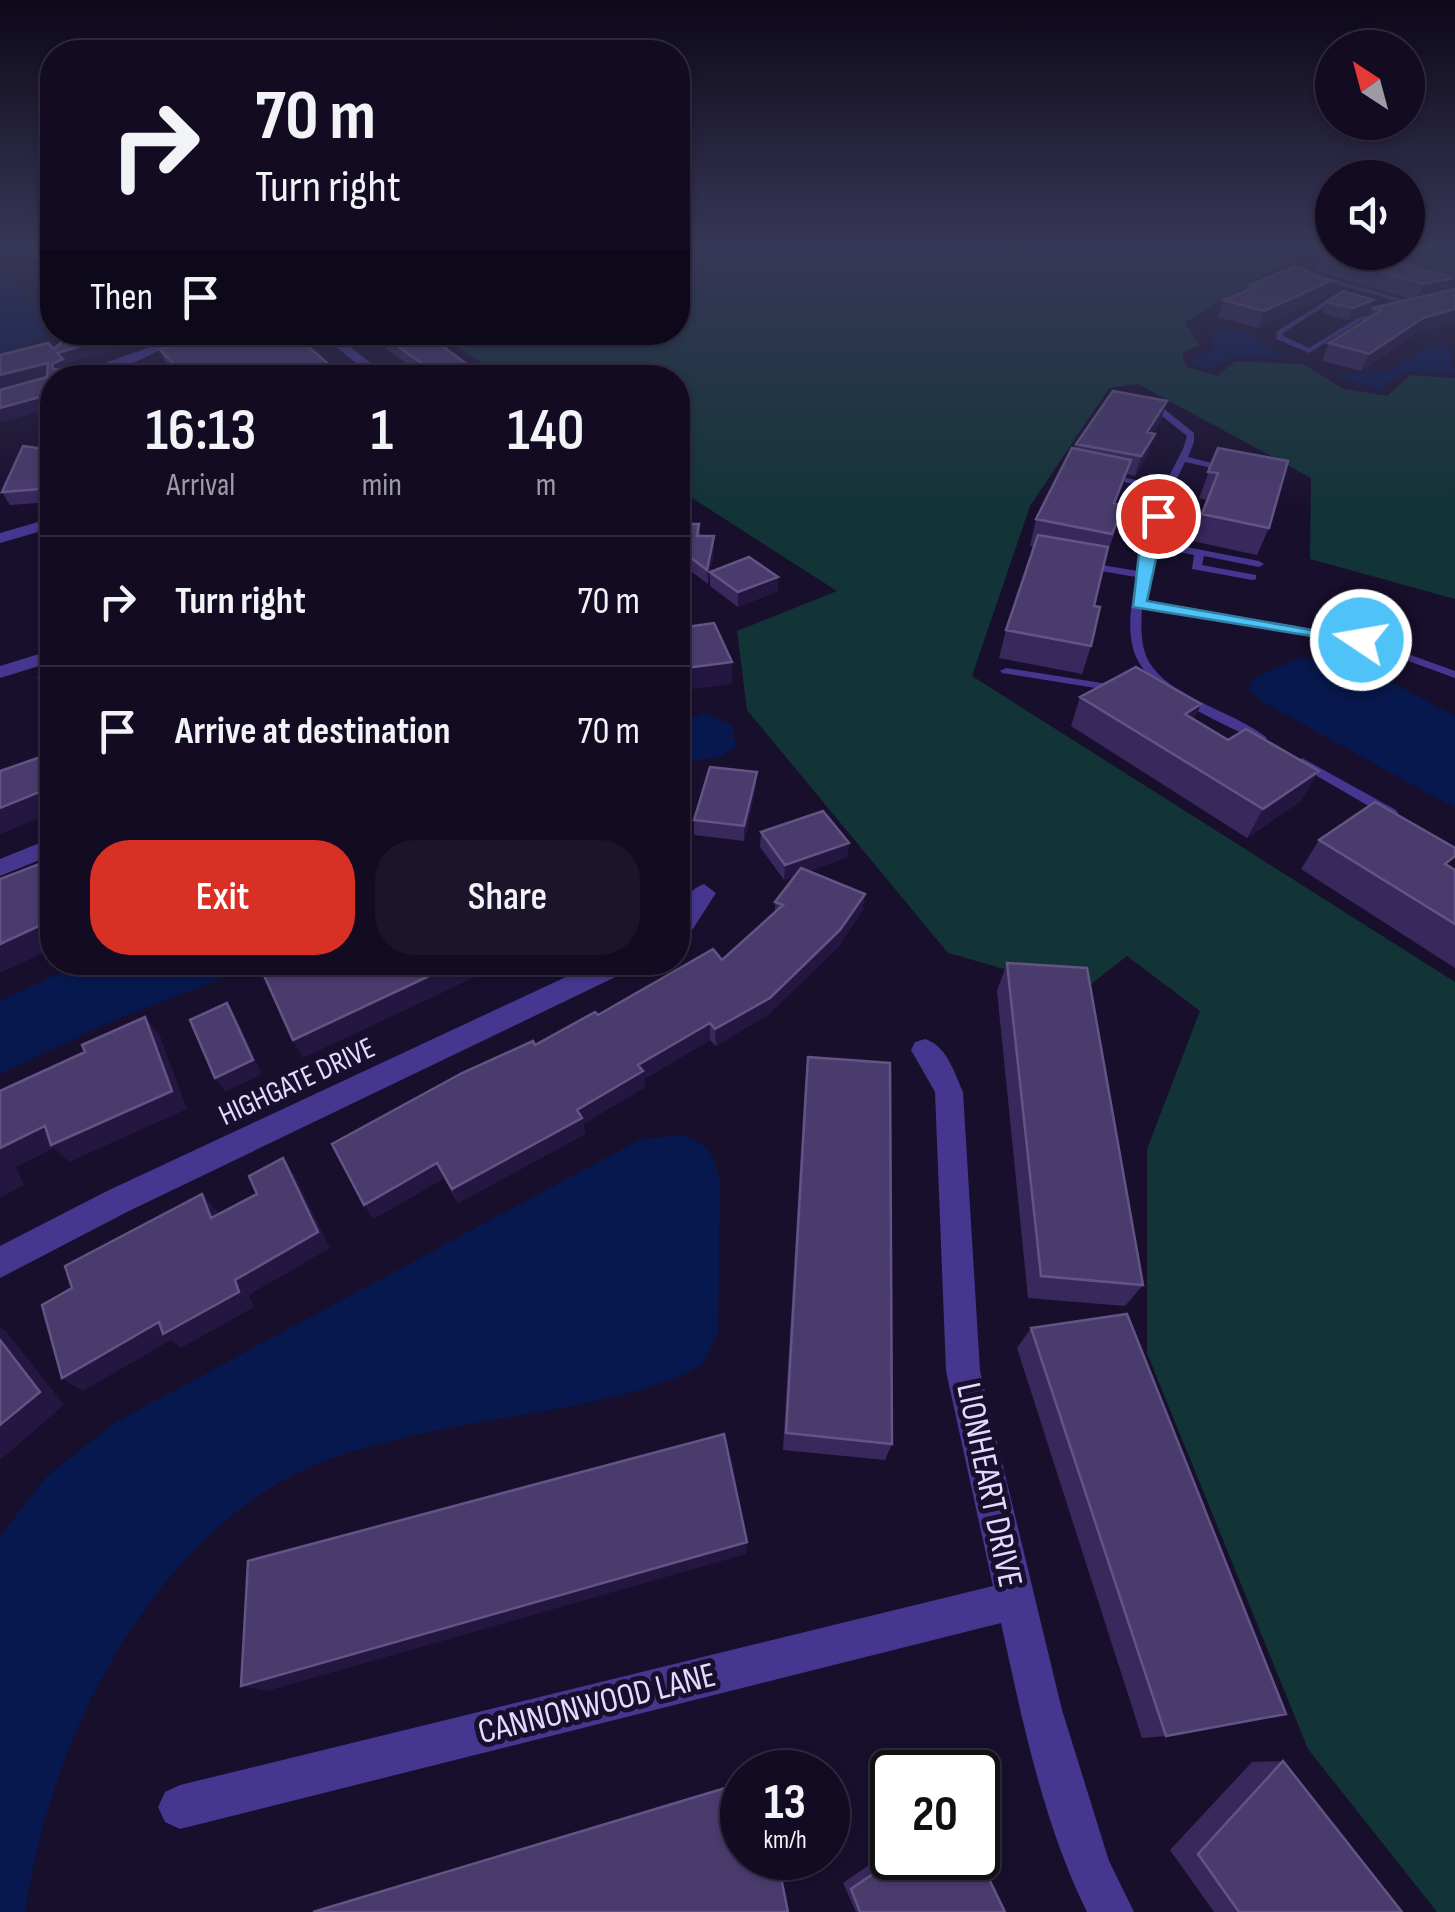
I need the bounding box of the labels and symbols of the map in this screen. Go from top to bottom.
north arrow [1315,30,1425,140]
pin [1116,474,1201,559]
position arrow [1309,588,1413,692]
street label: HIGHGATE DRIVE [213,1030,381,1134]
street label: LIONHEART DRIVE [946,1379,1032,1591]
street label: CANNONWOOD LANE [474,1654,720,1754]
speed limit sign: 20 [870,1750,1000,1880]

